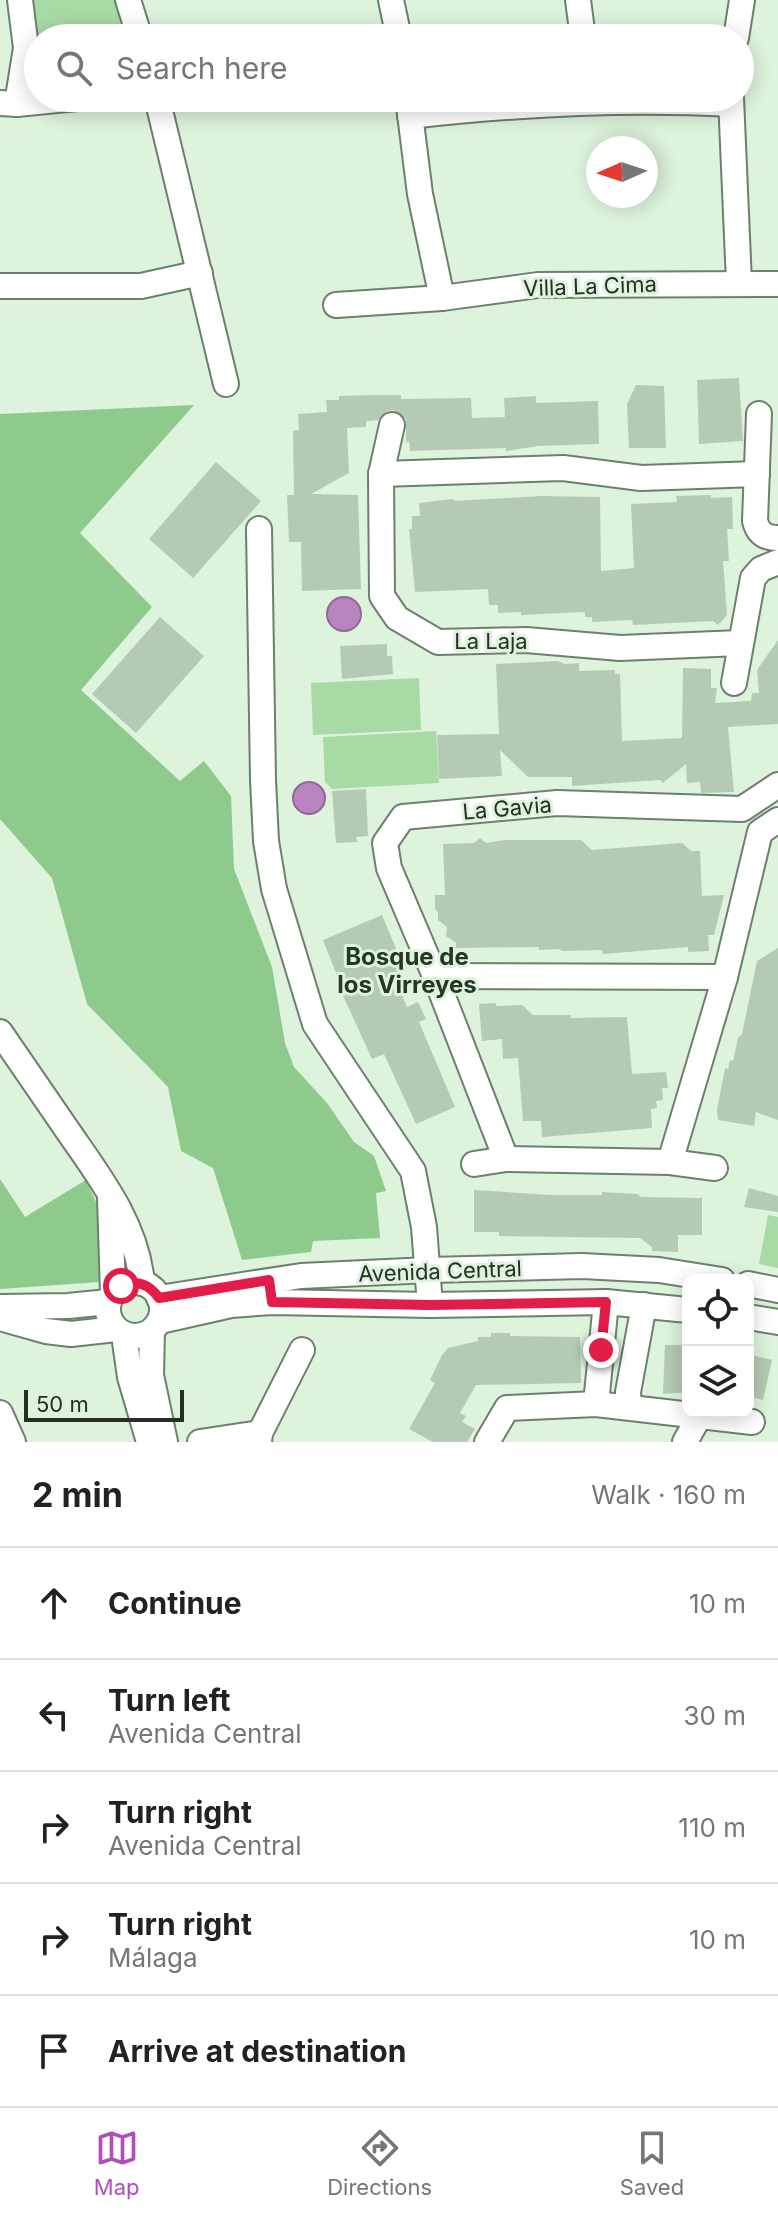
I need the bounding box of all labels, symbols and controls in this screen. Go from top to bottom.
search box [24,24,754,112]
icon: search [52,46,96,90]
text: Search here [116,50,288,86]
north arrow [586,136,658,208]
street label: Villa La Cima [523,271,657,301]
street label: La Laja [454,628,528,654]
street label: La Gavia [461,791,553,825]
district label: Bosque de los Virreyes [337,942,477,999]
street label: Avenida Central [358,1255,522,1287]
route start [103,1268,139,1304]
map controls [682,1274,754,1418]
button: locate [682,1274,754,1346]
route end [583,1332,619,1368]
button: layers [682,1346,754,1418]
scale bar [24,1386,184,1422]
text: 50 m [36,1391,89,1417]
text: 2 min [32,1474,123,1515]
text: Walk · 160 m [591,1479,746,1510]
icon: ahead [32,1581,76,1625]
text: Continue [108,1585,242,1621]
text: 10 m [689,1588,746,1619]
text: Turn left [108,1682,230,1718]
icon: left [32,1693,76,1737]
text: 30 m [683,1700,746,1731]
text: Avenida Central [108,1718,302,1749]
text: Turn right [108,1794,252,1830]
icon: right [32,1805,76,1849]
text: 110 m [678,1812,746,1843]
text: Avenida Central [108,1830,302,1861]
text: Turn right [108,1906,252,1942]
icon: right [32,1917,76,1961]
text: 10 m [689,1924,746,1955]
text: Málaga [108,1942,198,1973]
icon: arrive [32,2029,76,2073]
text: Arrive at destination [108,2033,406,2069]
tab: Map [94,2126,140,2200]
tab: Directions [327,2126,432,2200]
tab: Saved [620,2126,684,2200]

